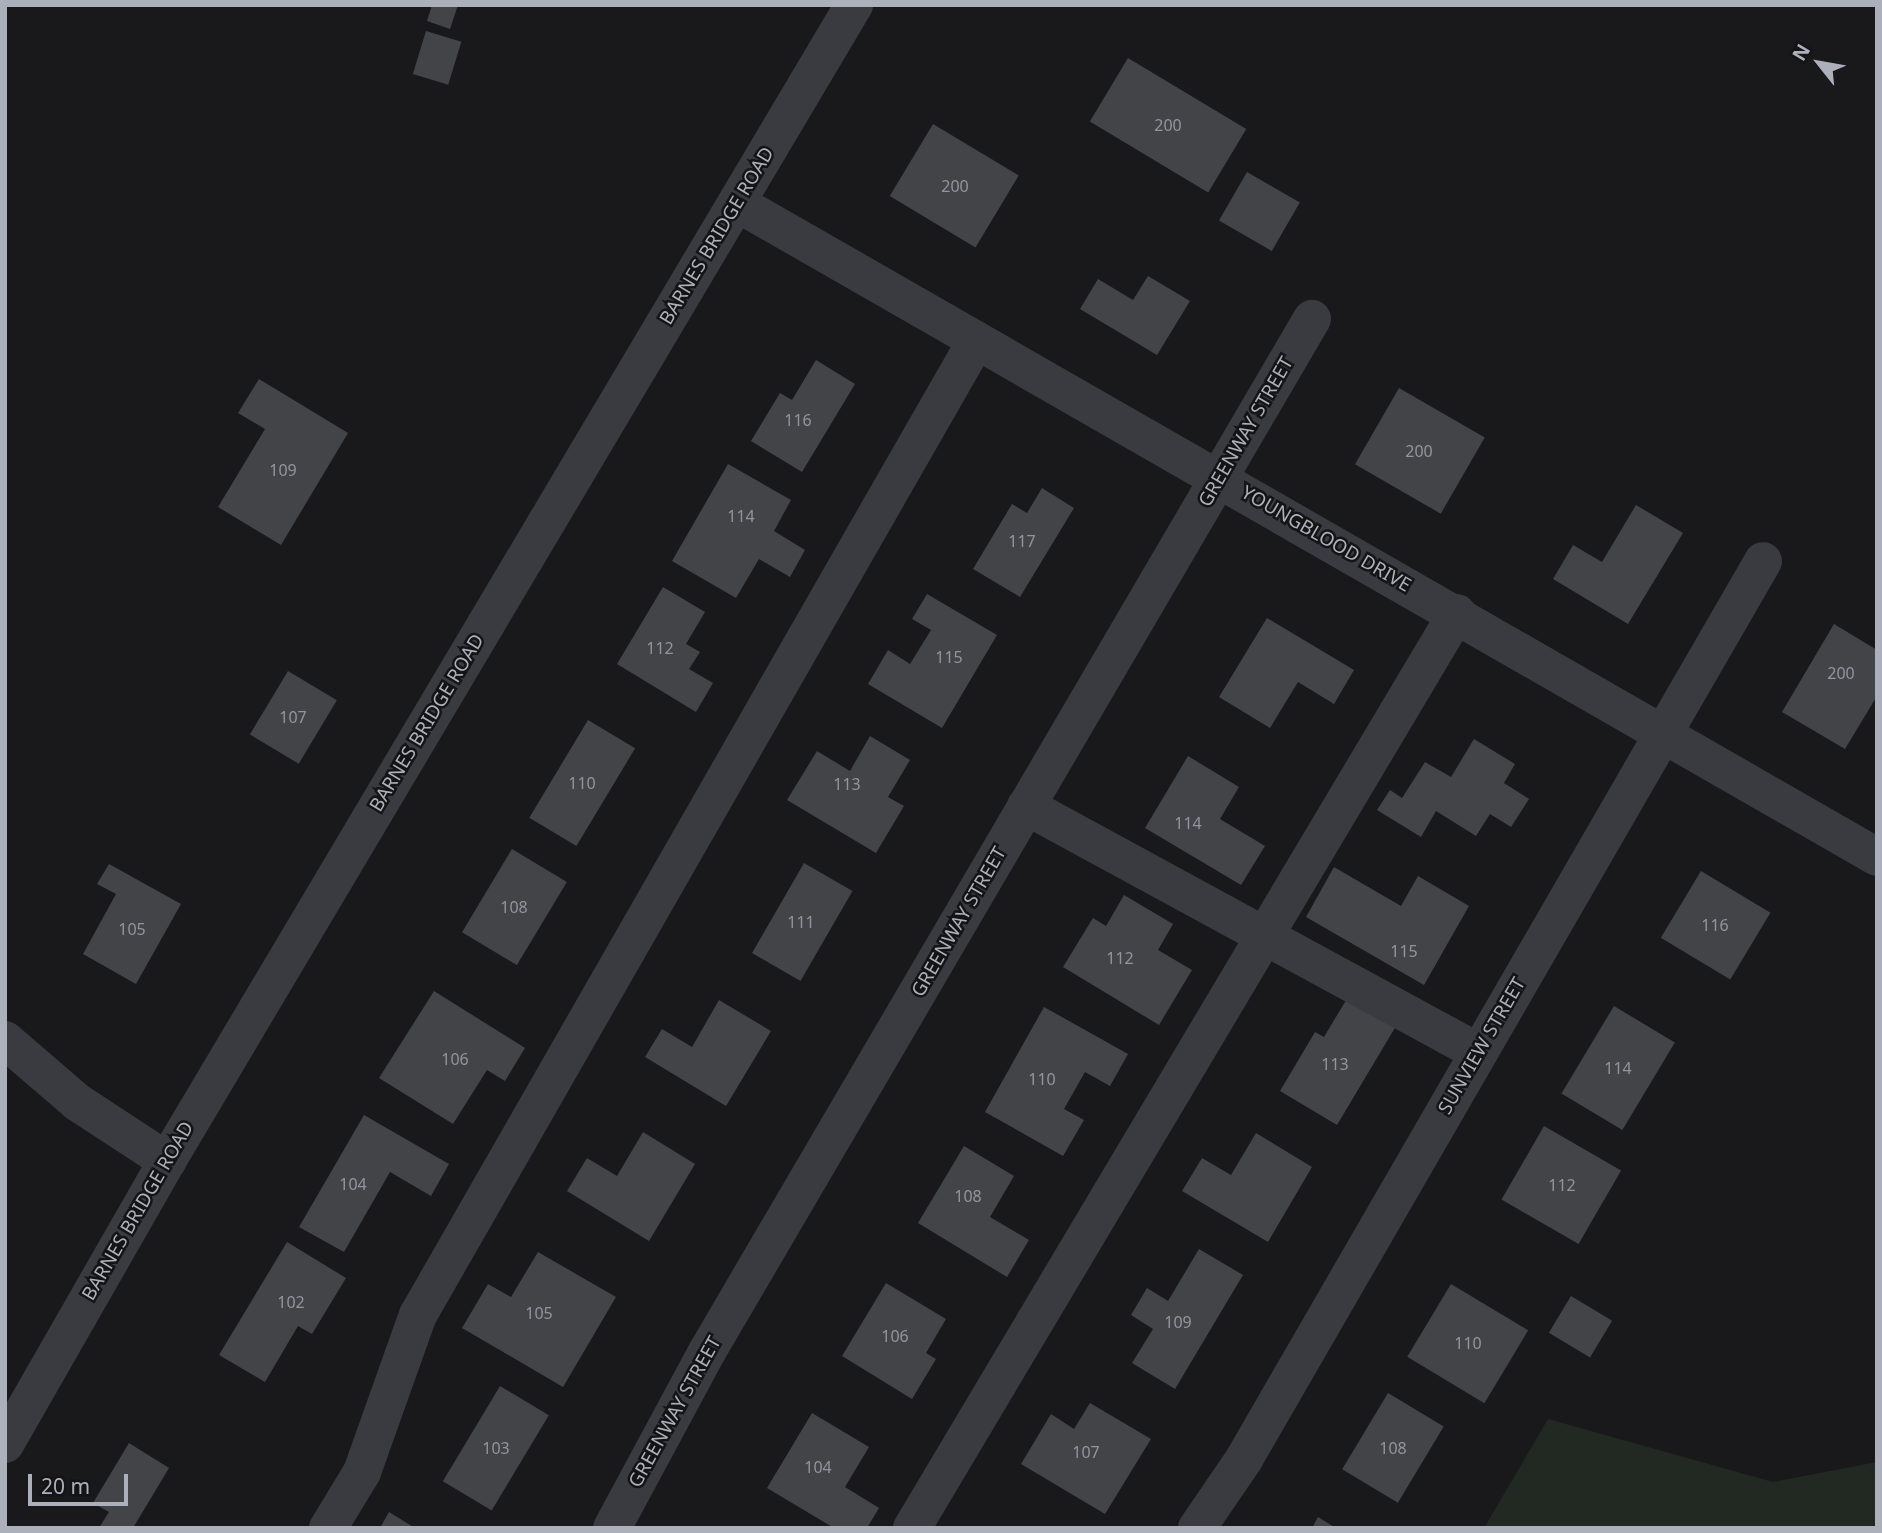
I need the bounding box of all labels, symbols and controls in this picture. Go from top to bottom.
north arrow [1784,28,1854,98]
text: N [1786,39,1816,66]
house number: 200 [1154,115,1182,135]
street label: BARNES BRIDGE ROAD [655,143,779,329]
house number: 200 [941,176,969,196]
street label: GREENWAY STREET [1194,353,1298,511]
house number: 116 [784,410,812,430]
house number: 200 [1405,441,1433,461]
house number: 109 [269,460,297,480]
street label: YOUNGBLOOD DRIVE [1237,481,1415,597]
house number: 114 [727,506,755,526]
house number: 117 [1008,531,1036,551]
street label: BARNES BRIDGE ROAD [365,630,489,816]
house number: 112 [646,638,674,658]
house number: 115 [935,647,963,667]
house number: 200 [1827,663,1855,683]
house number: 107 [279,707,307,727]
house number: 110 [568,773,596,793]
house number: 113 [833,774,861,794]
house number: 114 [1174,813,1202,833]
street label: GREENWAY STREET [907,843,1011,1001]
house number: 108 [500,897,528,917]
house number: 111 [787,912,815,932]
house number: 116 [1701,915,1729,935]
house number: 105 [118,919,146,939]
house number: 115 [1390,941,1418,961]
house number: 112 [1106,948,1134,968]
street label: SUNVIEW STREET [1434,973,1530,1119]
house number: 106 [441,1049,469,1069]
house number: 113 [1321,1054,1349,1074]
house number: 114 [1604,1058,1632,1078]
house number: 110 [1028,1069,1056,1089]
street label: BARNES BRIDGE ROAD [77,1117,199,1305]
house number: 104 [339,1174,367,1194]
house number: 112 [1548,1175,1576,1195]
house number: 108 [954,1186,982,1206]
house number: 102 [277,1292,305,1312]
house number: 105 [525,1303,553,1323]
house number: 109 [1164,1312,1192,1332]
house number: 106 [881,1326,909,1346]
street label: GREENWAY STREET [624,1332,726,1492]
house number: 110 [1454,1333,1482,1353]
house number: 103 [482,1438,510,1458]
house number: 108 [1379,1438,1407,1458]
house number: 107 [1072,1442,1100,1462]
house number: 104 [804,1457,832,1477]
scale bar [32,1460,131,1504]
text: 20 m [41,1472,90,1500]

